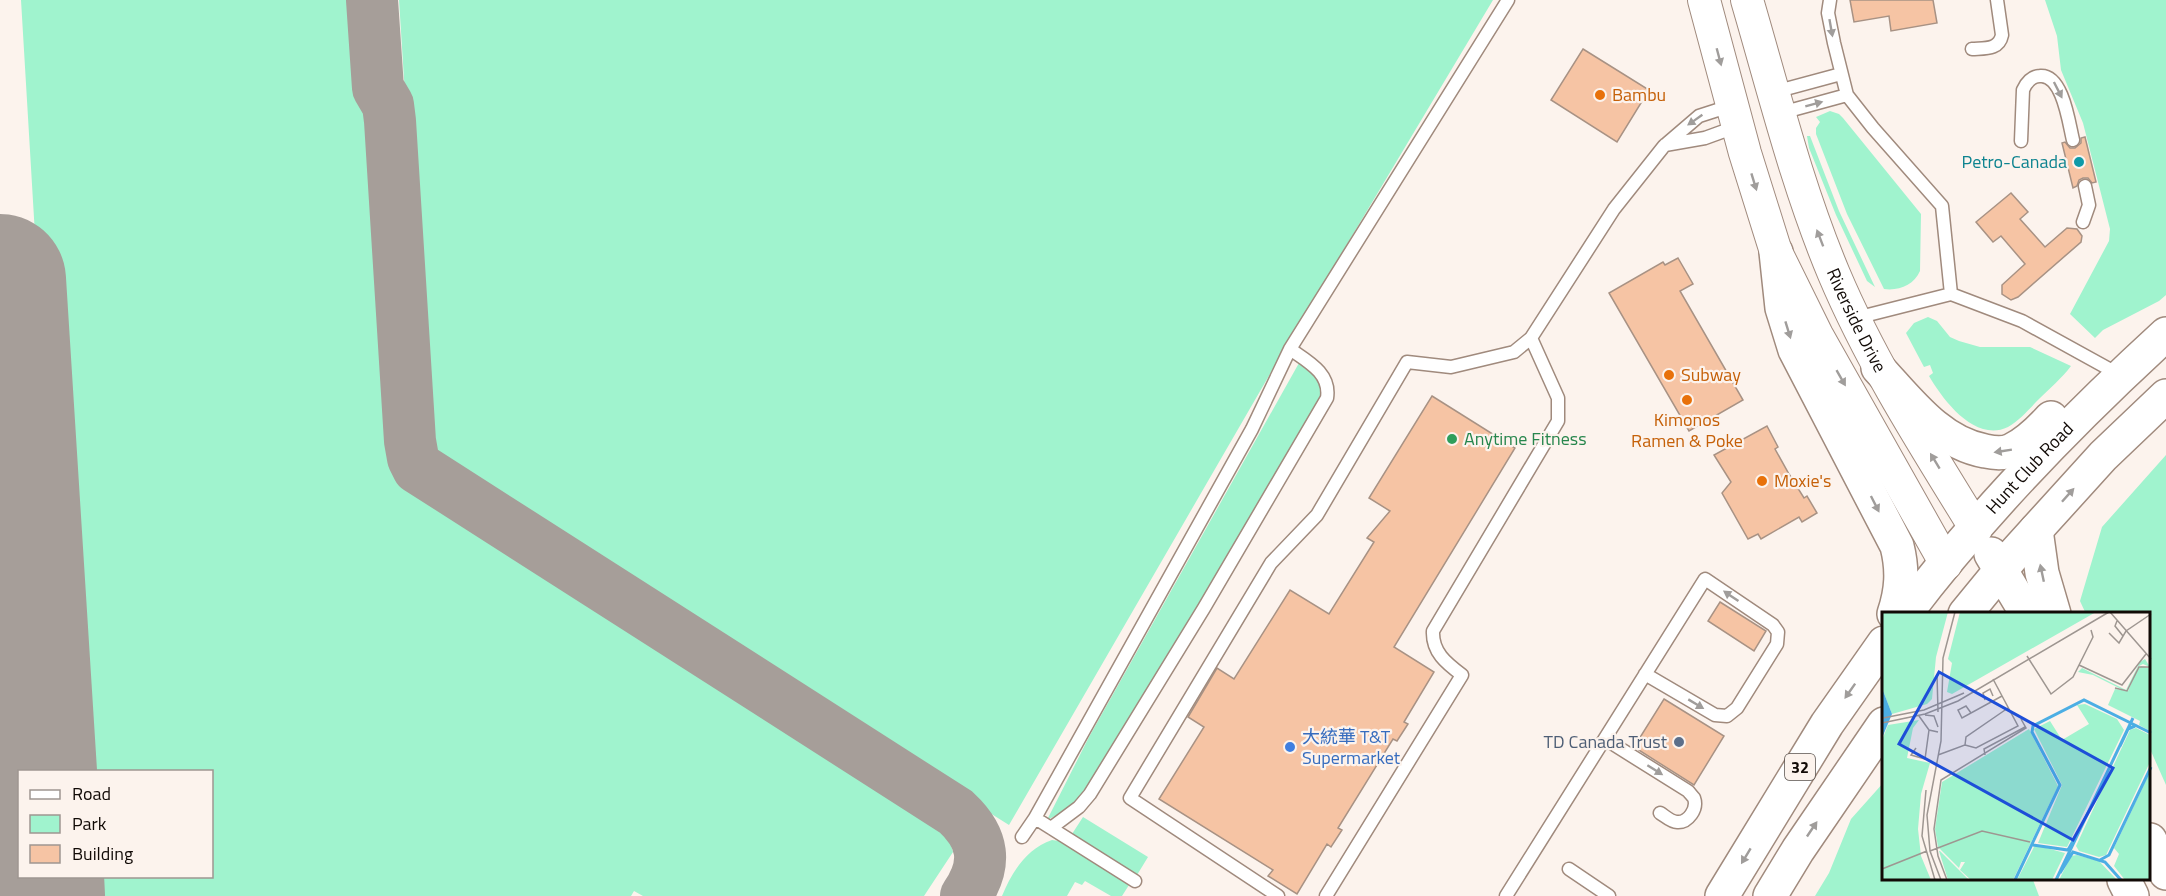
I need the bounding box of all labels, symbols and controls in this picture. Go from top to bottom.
one-way arrow [1827,18,1836,37]
one-way arrow [1715,48,1724,66]
place label: Bambu [1612,81,1666,108]
one-way arrow [2053,82,2063,99]
marker: Bambu [1593,88,1607,102]
one-way arrow [1805,99,1823,109]
one-way arrow [1688,114,1704,126]
place label: Petro-Canada [1962,148,2067,175]
marker: Petro-Canada [2072,155,2086,169]
one-way arrow [1750,173,1759,191]
one-way arrow [1814,229,1824,247]
street label: Riverside Drive [1820,264,1894,377]
one-way arrow [1784,321,1793,339]
place label: Subway [1681,361,1741,388]
marker: Subway [1662,368,1676,382]
one-way arrow [1836,370,1846,387]
marker: Kimonos Ramen & Poke [1680,393,1694,407]
place label: Kimonos Ramen & Poke [1631,406,1743,454]
street label: Hunt Club Road [1979,416,2079,520]
place label: Anytime Fitness [1464,425,1587,452]
marker: Anytime Fitness [1445,432,1459,446]
one-way arrow [1994,446,2013,455]
one-way arrow [1929,453,1940,469]
place label: Moxie's [1774,467,1831,494]
marker: Moxie's [1755,474,1769,488]
one-way arrow [2061,488,2074,503]
one-way arrow [1870,496,1880,513]
one-way arrow [2037,563,2046,582]
one-way arrow [1723,590,1739,602]
inset map [1882,612,2151,881]
one-way arrow [1844,682,1856,698]
one-way arrow [1688,699,1705,709]
place label: 大統華 T&T Supermarket [1302,723,1401,771]
place label: TD Canada Trust [1544,728,1668,755]
marker: TD Canada Trust [1672,735,1686,749]
marker: 大統華 T&T Supermarket [1283,740,1297,754]
road number: 32 [1785,754,1815,780]
one-way arrow [1646,764,1663,775]
legend [18,770,213,878]
text: Road [72,780,111,807]
text: Park [72,810,107,837]
one-way arrow [1807,821,1818,837]
text: Building [72,840,133,867]
one-way arrow [1741,848,1752,864]

